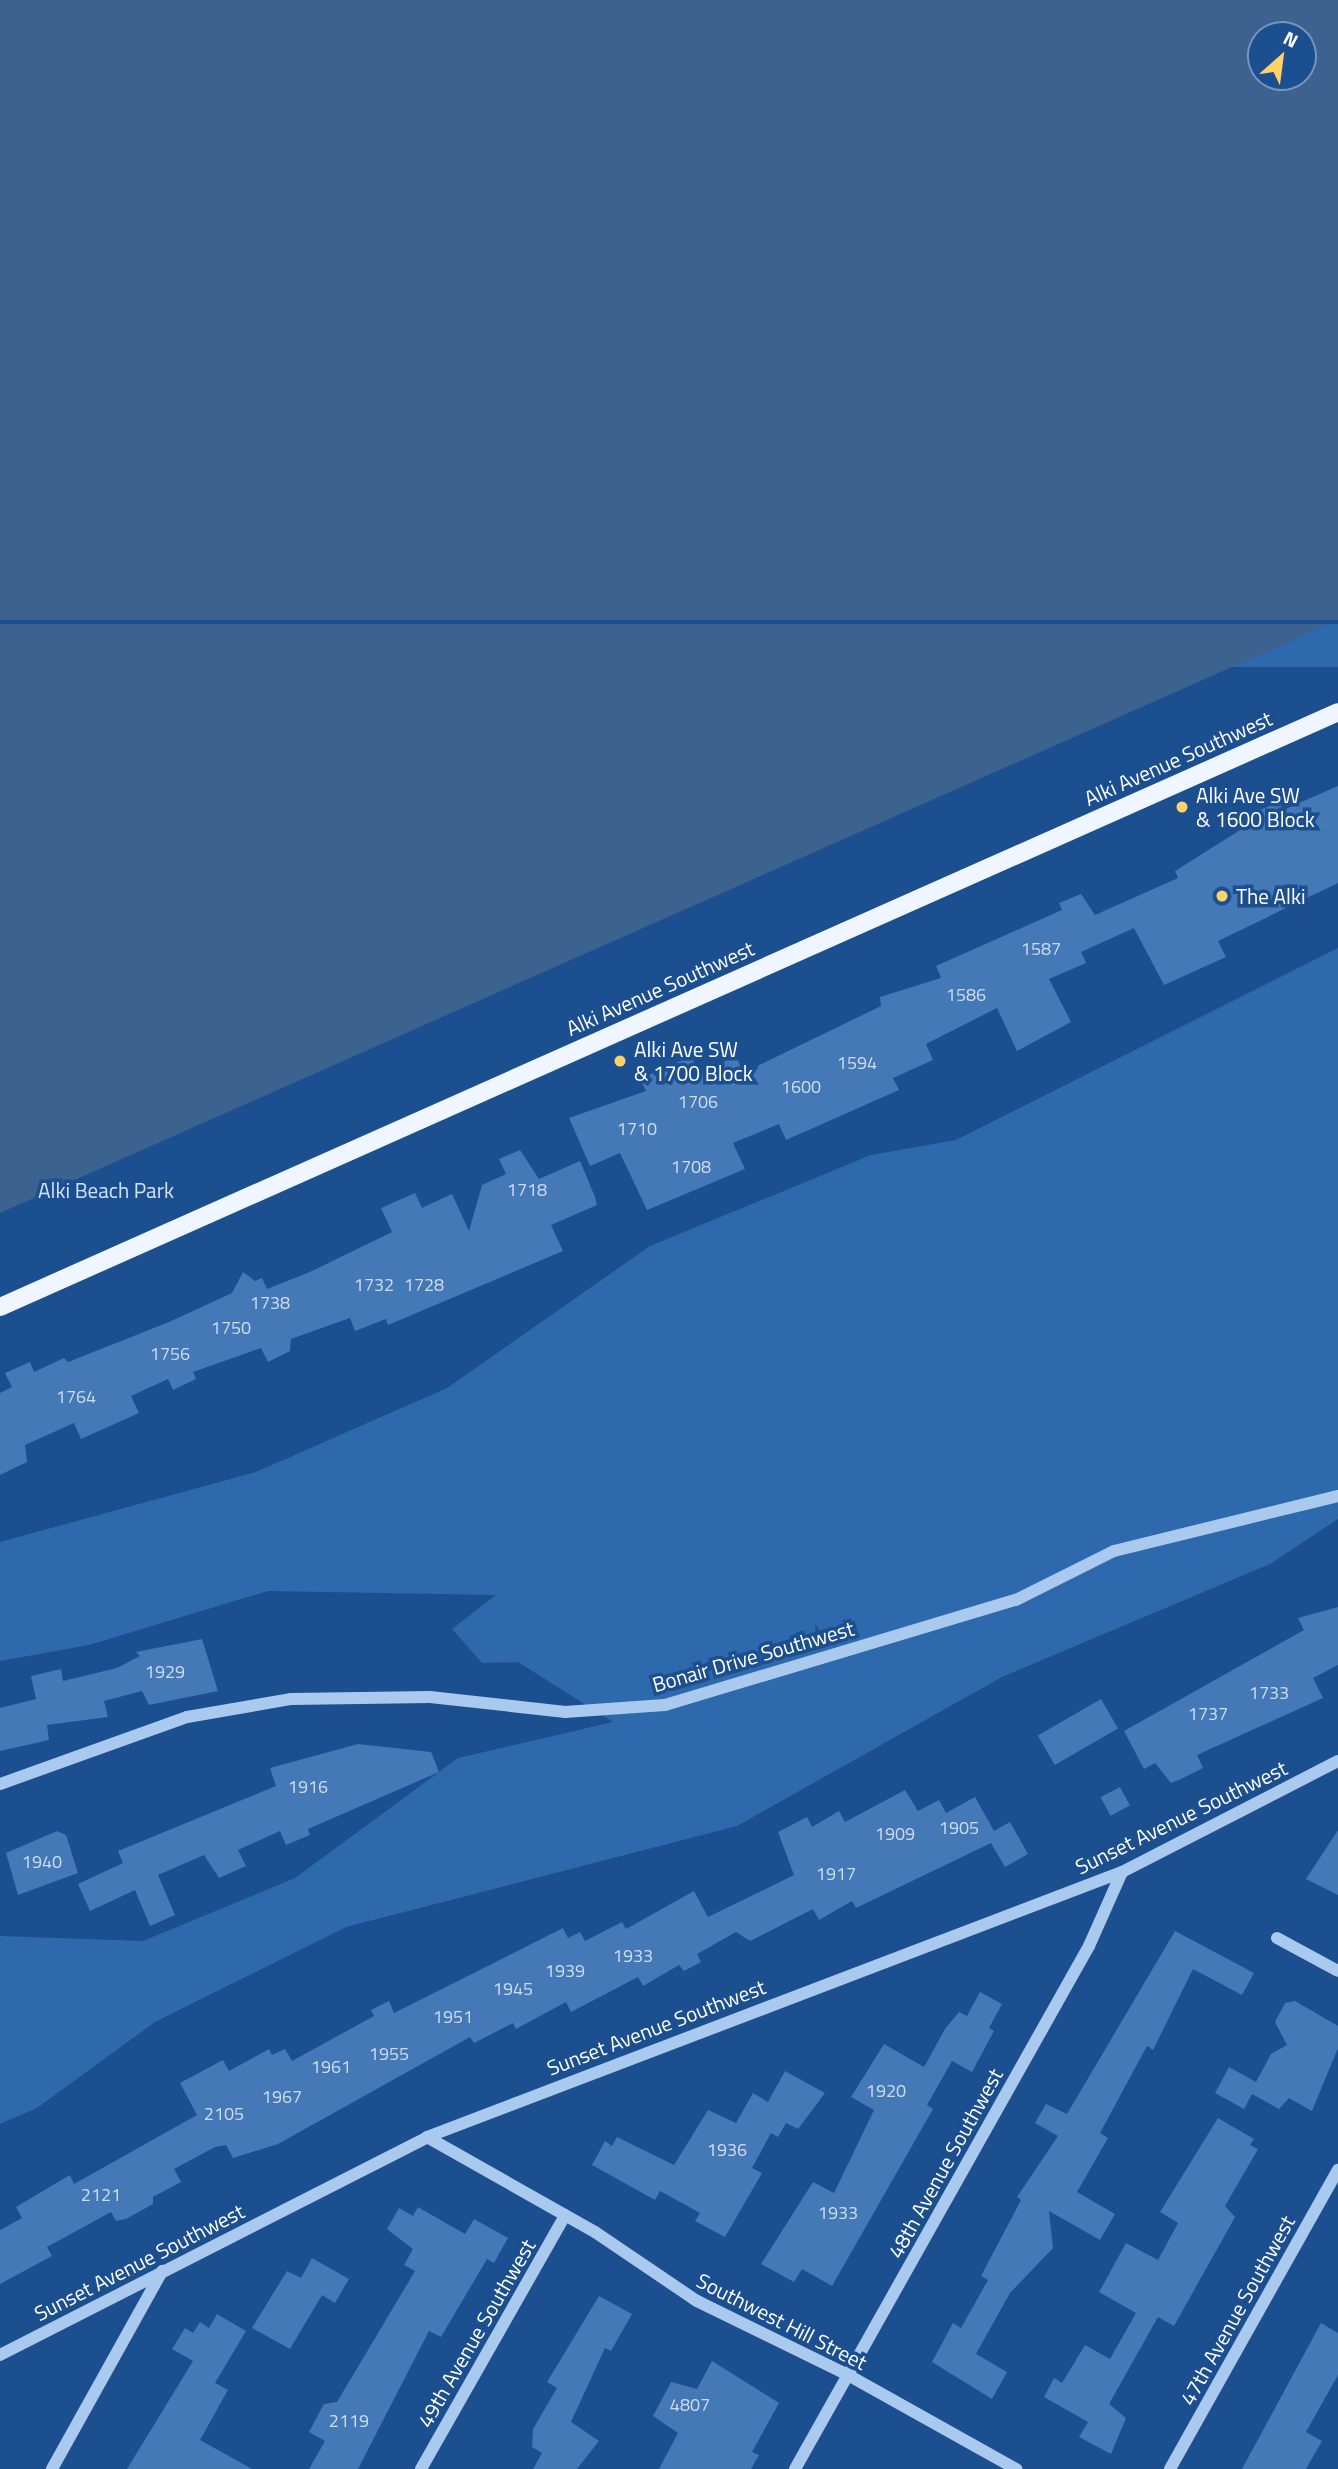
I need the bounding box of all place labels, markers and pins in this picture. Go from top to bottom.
place label: Alki Ave SW & 1600 Block [1196,782,1315,832]
marker: Alki Ave SW & 1600 Block [1174,799,1190,815]
place label: The Alki [1236,883,1306,909]
marker: The Alki [1214,888,1230,904]
place label: Alki Ave SW & 1700 Block [634,1036,753,1086]
marker: Alki Ave SW & 1700 Block [612,1053,628,1069]

